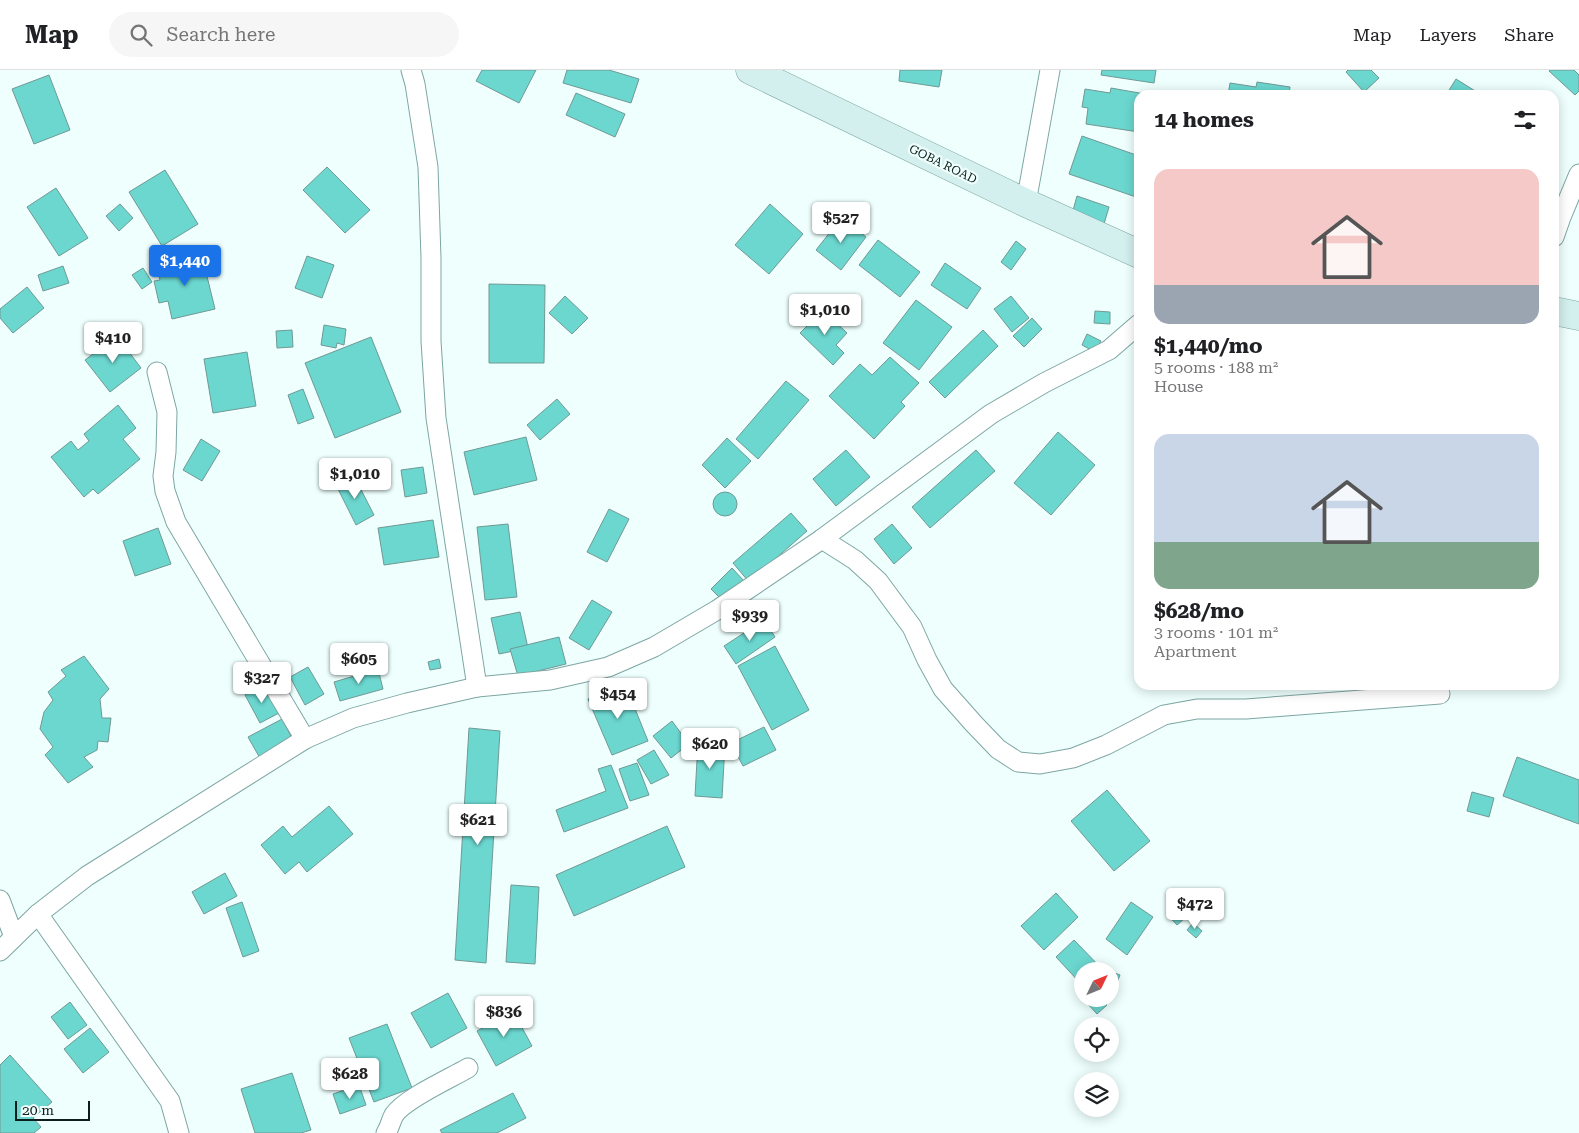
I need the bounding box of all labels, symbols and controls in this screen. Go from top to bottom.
search box [109,12,459,57]
text: Map [25,21,79,49]
icon: search [127,21,155,49]
text: Search here [167,23,275,46]
text: Map [1353,24,1392,45]
text: Layers [1420,24,1476,45]
text: Share [1504,24,1554,45]
icon: filters [1511,106,1539,134]
text: 14 homes [1154,108,1254,132]
street label: GOBA ROAD [907,142,979,186]
pin: $527 [811,202,871,244]
icon: home [1302,202,1392,292]
text: $527 [823,208,859,227]
pin: $1,440 [144,244,226,287]
text: $1,440 [160,251,210,270]
pin: $1,010 [784,294,866,336]
text: $1,010 [800,300,850,319]
pin: $410 [83,322,143,364]
text: $410 [95,328,131,347]
text: $1,440/mo [1154,334,1263,358]
text: 5 rooms · 188 m² [1154,358,1278,377]
text: House [1154,377,1203,396]
pin: $1,010 [314,458,396,500]
text: $1,010 [330,464,380,483]
icon: home [1302,467,1392,557]
text: $628/mo [1154,599,1244,623]
pin: $939 [720,600,780,642]
text: $939 [732,606,768,625]
text: 3 rooms · 101 m² [1154,623,1278,642]
pin: $605 [329,642,389,685]
text: Apartment [1154,642,1237,661]
text: $605 [341,649,377,668]
pin: $327 [232,662,292,704]
text: $327 [244,668,280,687]
pin: $454 [588,678,648,720]
text: $454 [600,684,636,703]
pin: $620 [680,728,740,770]
text: $620 [692,734,728,753]
pin: $621 [448,804,508,846]
text: $621 [460,810,496,829]
pin: $472 [1165,888,1225,930]
text: $472 [1177,894,1213,913]
north arrow [1074,962,1119,1008]
map controls [1074,962,1119,1117]
pin: $836 [474,996,534,1038]
text: $836 [486,1002,522,1021]
button: locate [1074,1017,1119,1062]
pin: $628 [320,1058,380,1100]
text: $628 [332,1064,368,1083]
button: layers [1074,1072,1119,1117]
scale bar [15,1098,90,1121]
text: 20 m [22,1102,54,1118]

